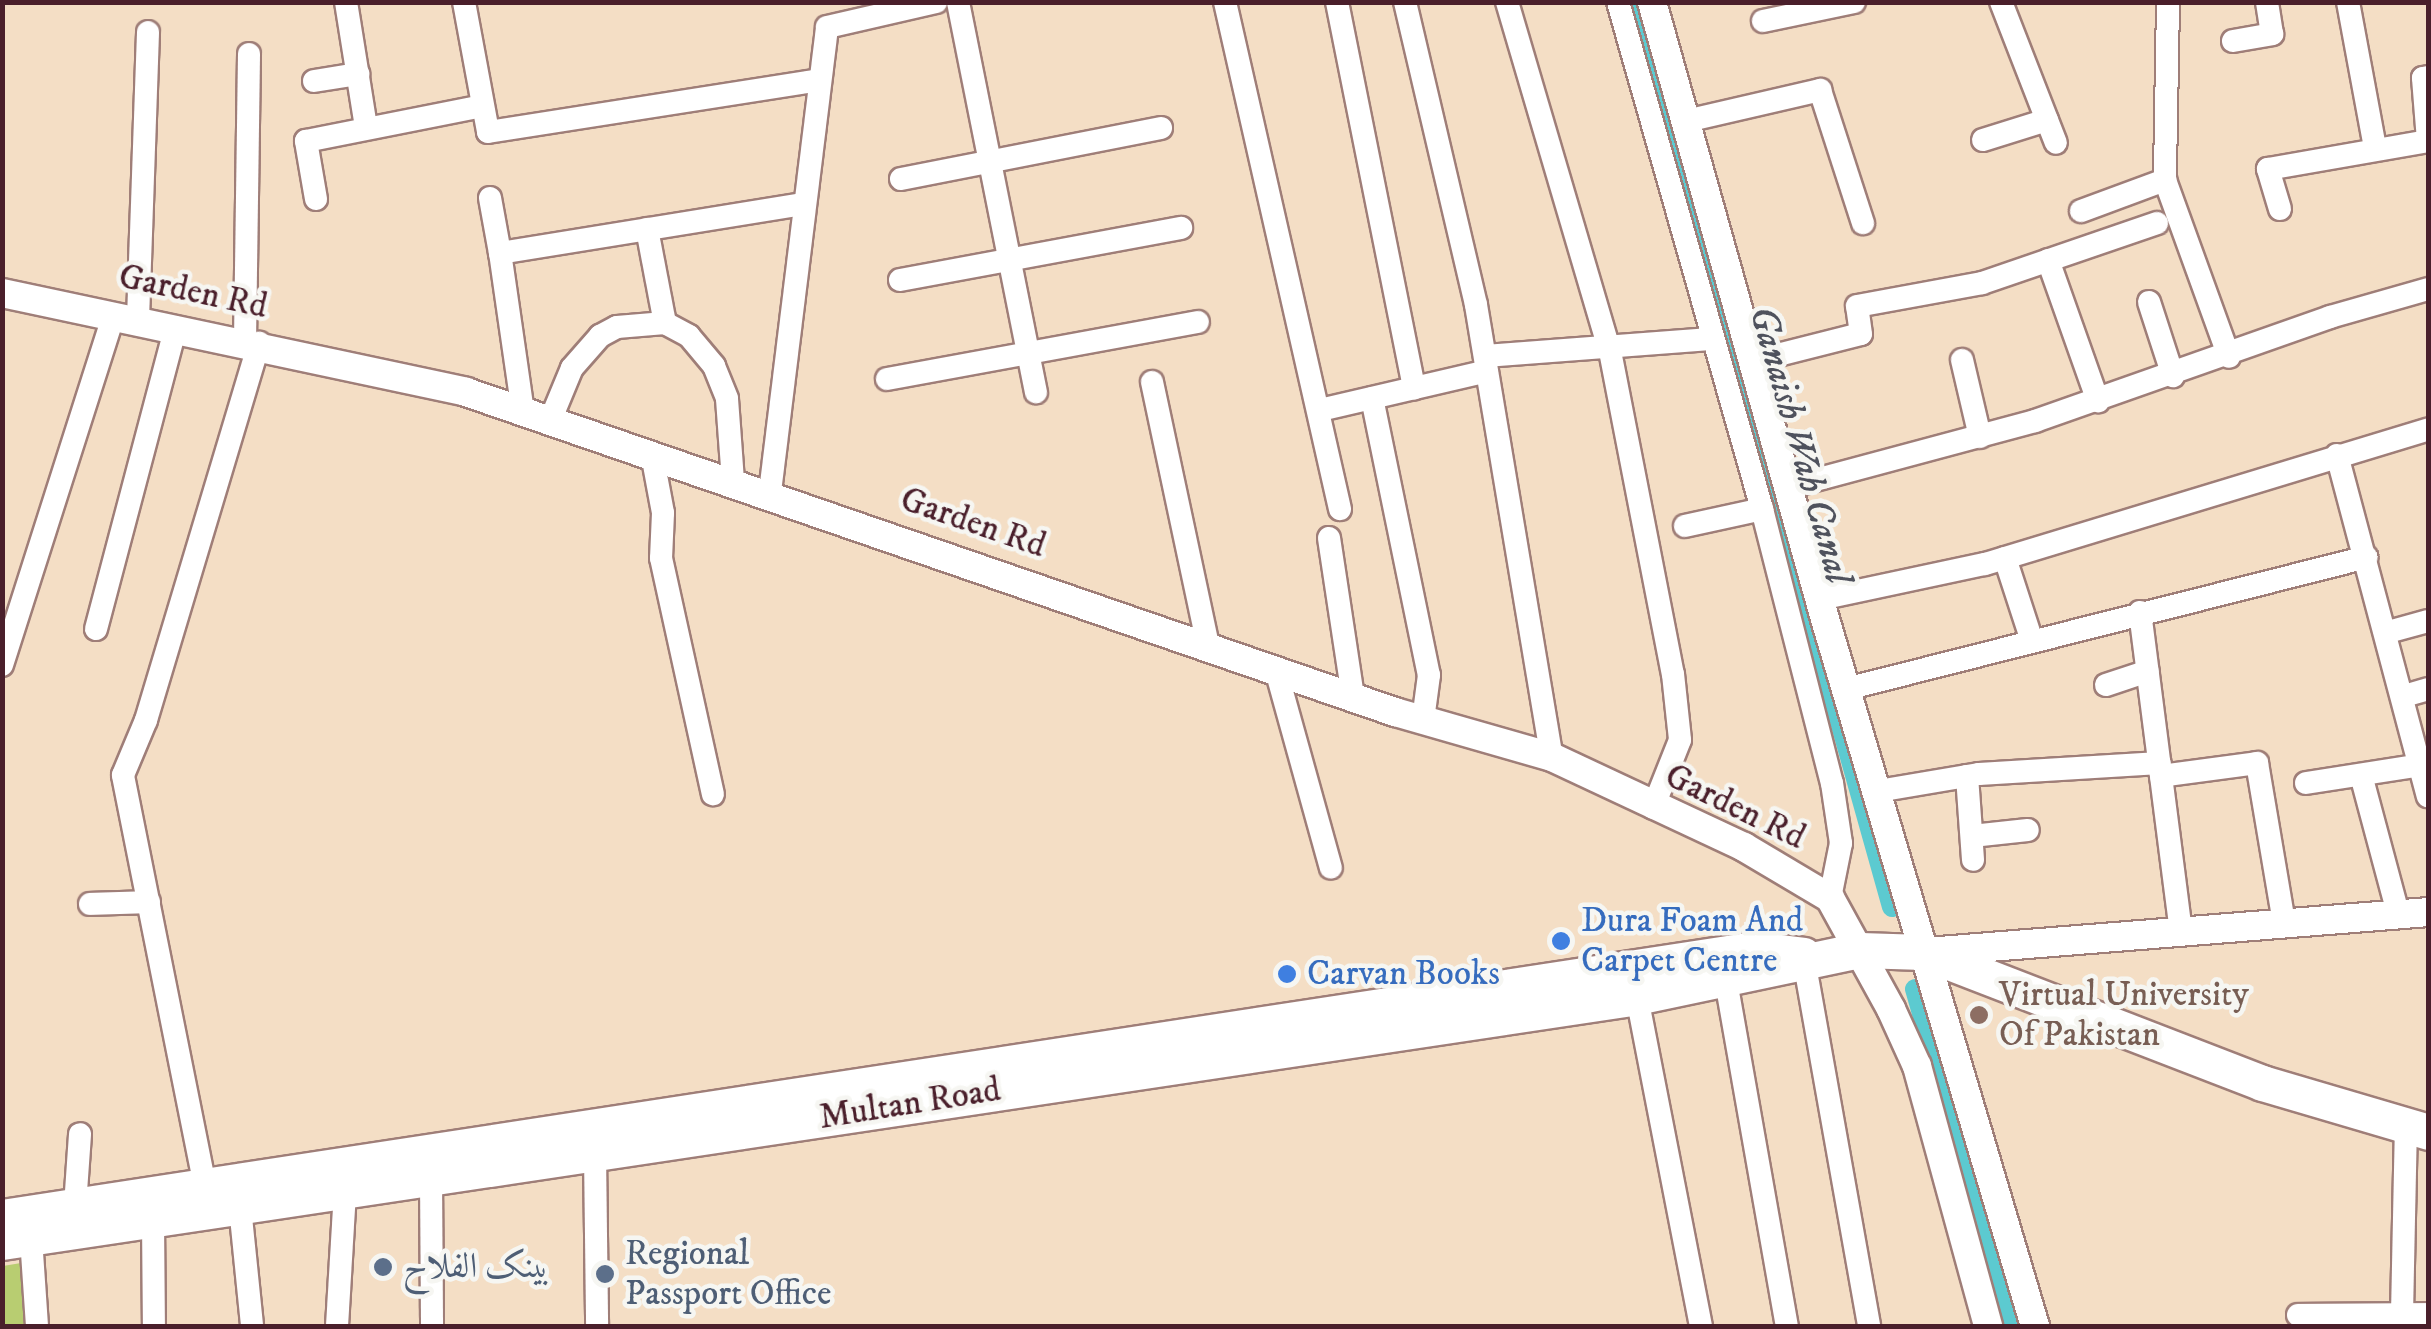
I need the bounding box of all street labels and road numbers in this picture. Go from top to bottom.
street label: Garden Rd [115,256,271,328]
street label: Garden Rd [895,479,1051,567]
street label: Garden Rd [1658,755,1812,859]
street label: Multan Road [816,1069,1004,1139]

